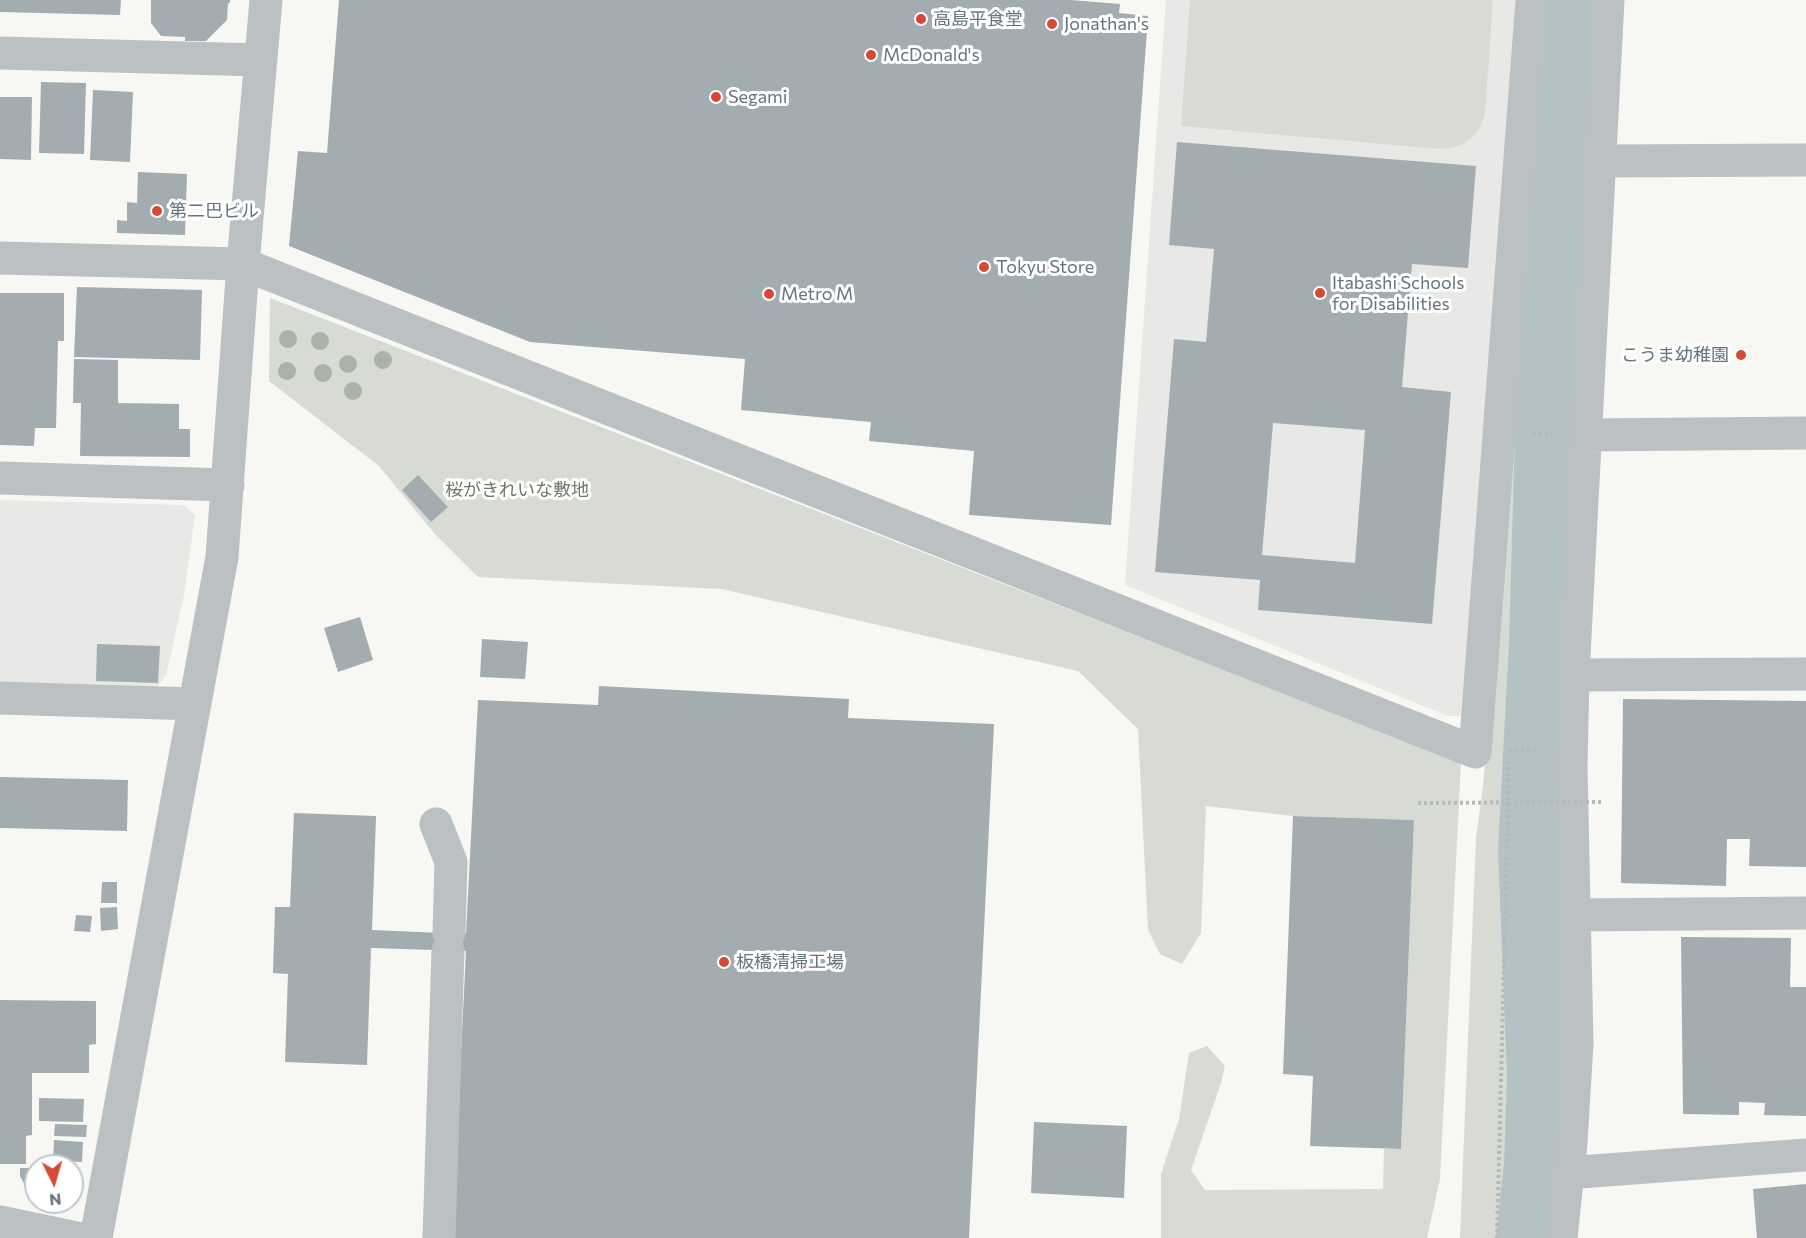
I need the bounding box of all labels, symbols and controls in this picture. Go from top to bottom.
place label: 高島平食堂 [933,8,1023,30]
marker: 高島平食堂 [914,12,928,26]
place label: Jonathan's [1064,13,1149,35]
marker: Jonathan's [1045,17,1059,31]
place label: McDonald's [883,44,980,66]
marker: McDonald's [864,48,878,62]
place label: Segami [728,86,787,108]
marker: Segami [709,90,723,104]
place label: 第二巴ビル [169,200,259,222]
marker: 第二巴ビル [150,204,164,218]
place label: Tokyu Store [996,256,1094,278]
marker: Tokyu Store [977,260,991,274]
place label: Itabashi Schools for Disabilities [1332,272,1465,314]
place label: Metro M [781,283,853,305]
marker: Itabashi Schools for Disabilities [1313,286,1327,300]
marker: Metro M [762,287,776,301]
place label: こうま幼稚園 [1621,344,1729,366]
marker: こうま幼稚園 [1734,348,1748,362]
park label: 桜がきれいな敷地 [445,479,589,501]
place label: 板橋清掃工場 [736,951,844,973]
marker: 板橋清掃工場 [717,955,731,969]
north arrow [24,1154,84,1214]
text: N [49,1190,62,1210]

